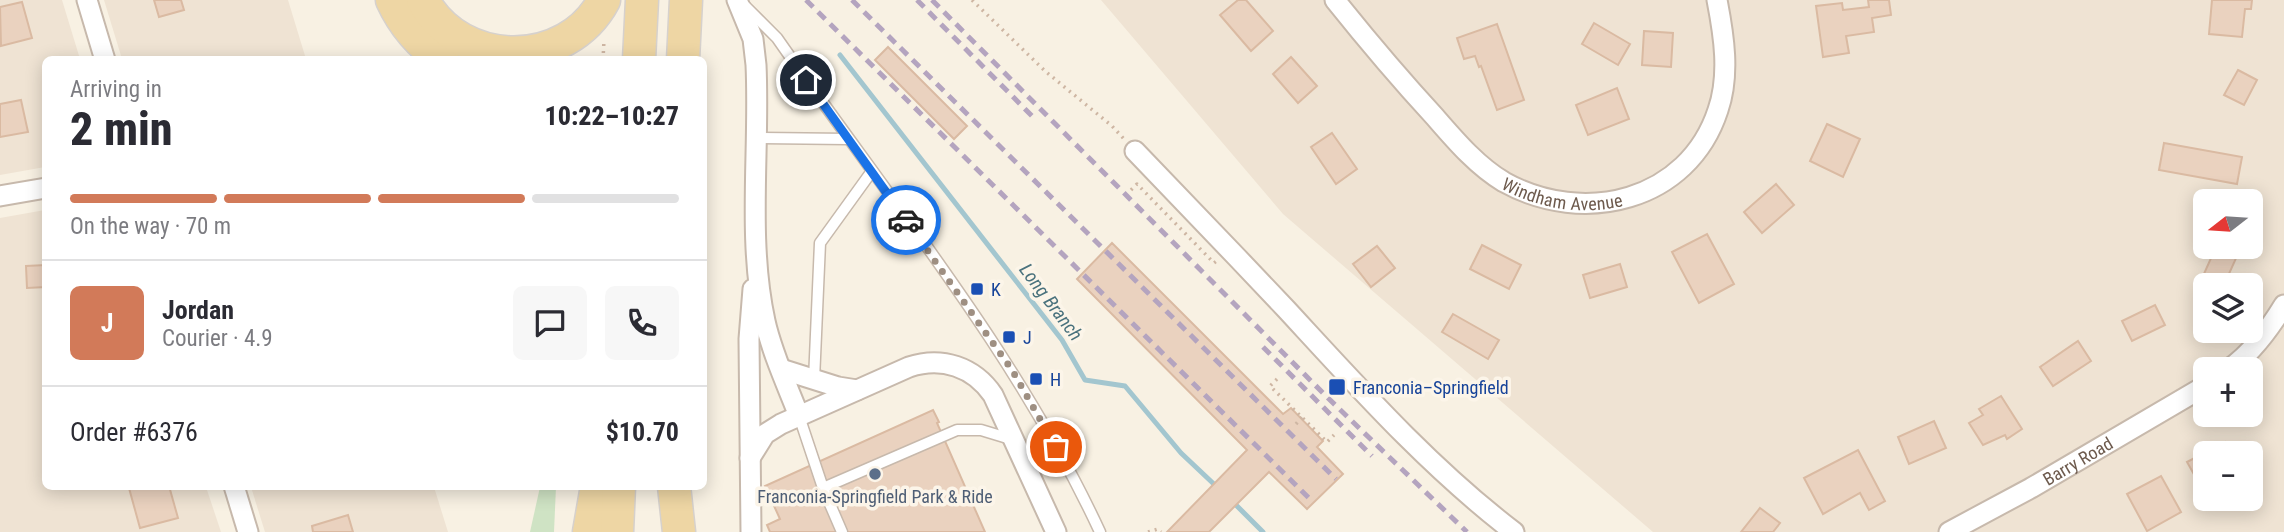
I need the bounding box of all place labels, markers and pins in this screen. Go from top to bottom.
pin [776,50,836,110]
place label: K [991,279,1001,300]
marker: K [969,281,985,297]
place label: J [1023,327,1032,348]
marker: J [1001,329,1017,345]
place label: H [1050,369,1061,390]
marker: H [1028,371,1044,387]
marker: Franconia–Springfield [1327,377,1347,397]
place label: Franconia–Springfield [1353,377,1509,398]
pin [1026,417,1086,477]
marker: Franconia-Springfield Park & Ride [867,466,883,482]
place label: Franconia-Springfield Park & Ride [757,486,993,507]

